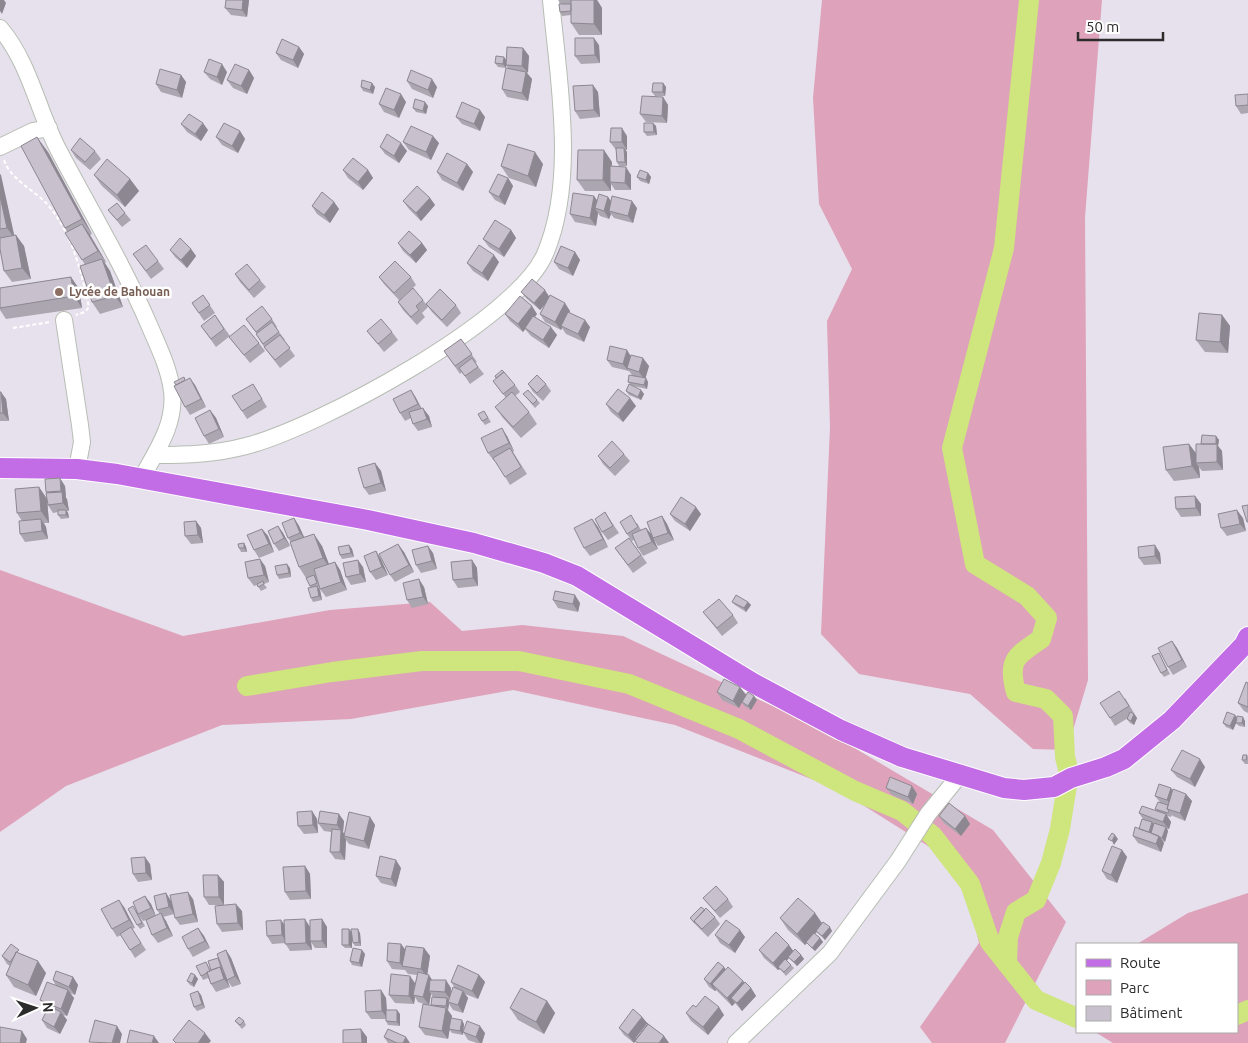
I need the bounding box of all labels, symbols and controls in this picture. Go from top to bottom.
scale bar [1078,10,1163,42]
text: 50 m [1086,18,1119,35]
place label: Lycée de Bahouan [69,285,170,298]
marker: Lycée de Bahouan [53,286,65,298]
legend [1076,943,1238,1033]
text: Route [1120,954,1161,971]
text: Parc [1120,979,1149,996]
north arrow [10,983,60,1033]
text: N [40,1002,56,1013]
text: Bâtiment [1120,1004,1183,1021]

